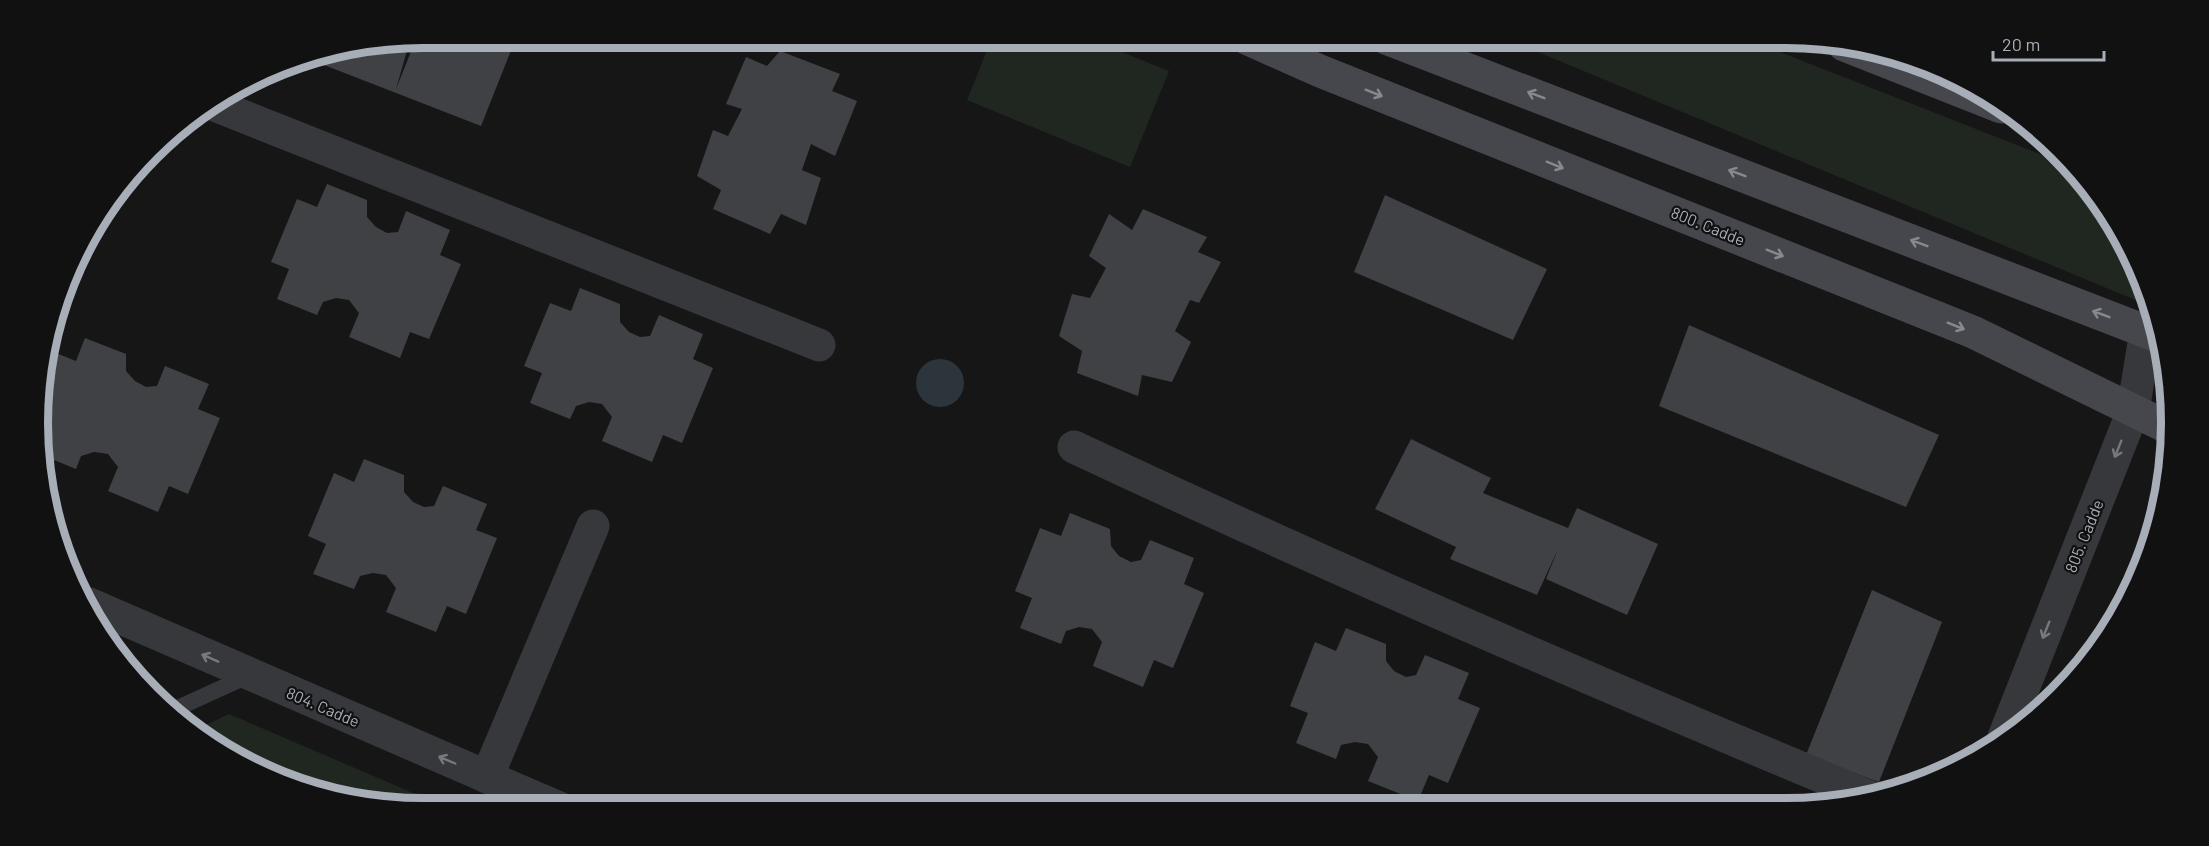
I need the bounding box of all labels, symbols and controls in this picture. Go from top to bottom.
scale bar [1993,24,2104,62]
text: 20 m [2002,33,2040,55]
one-way arrow [1364,88,1383,99]
one-way arrow [1527,89,1546,100]
one-way arrow [1545,160,1564,171]
one-way arrow [1728,167,1747,178]
street label: 800. Cadde [1669,202,1748,249]
one-way arrow [1910,237,1929,248]
one-way arrow [1765,248,1784,259]
one-way arrow [2092,307,2111,318]
one-way arrow [1947,321,1965,332]
one-way arrow [2112,439,2123,457]
street label: 805. Cadde [2060,497,2107,575]
one-way arrow [2040,620,2051,639]
one-way arrow [202,651,220,663]
street label: 804. Cadde [284,683,363,730]
one-way arrow [439,754,457,765]

